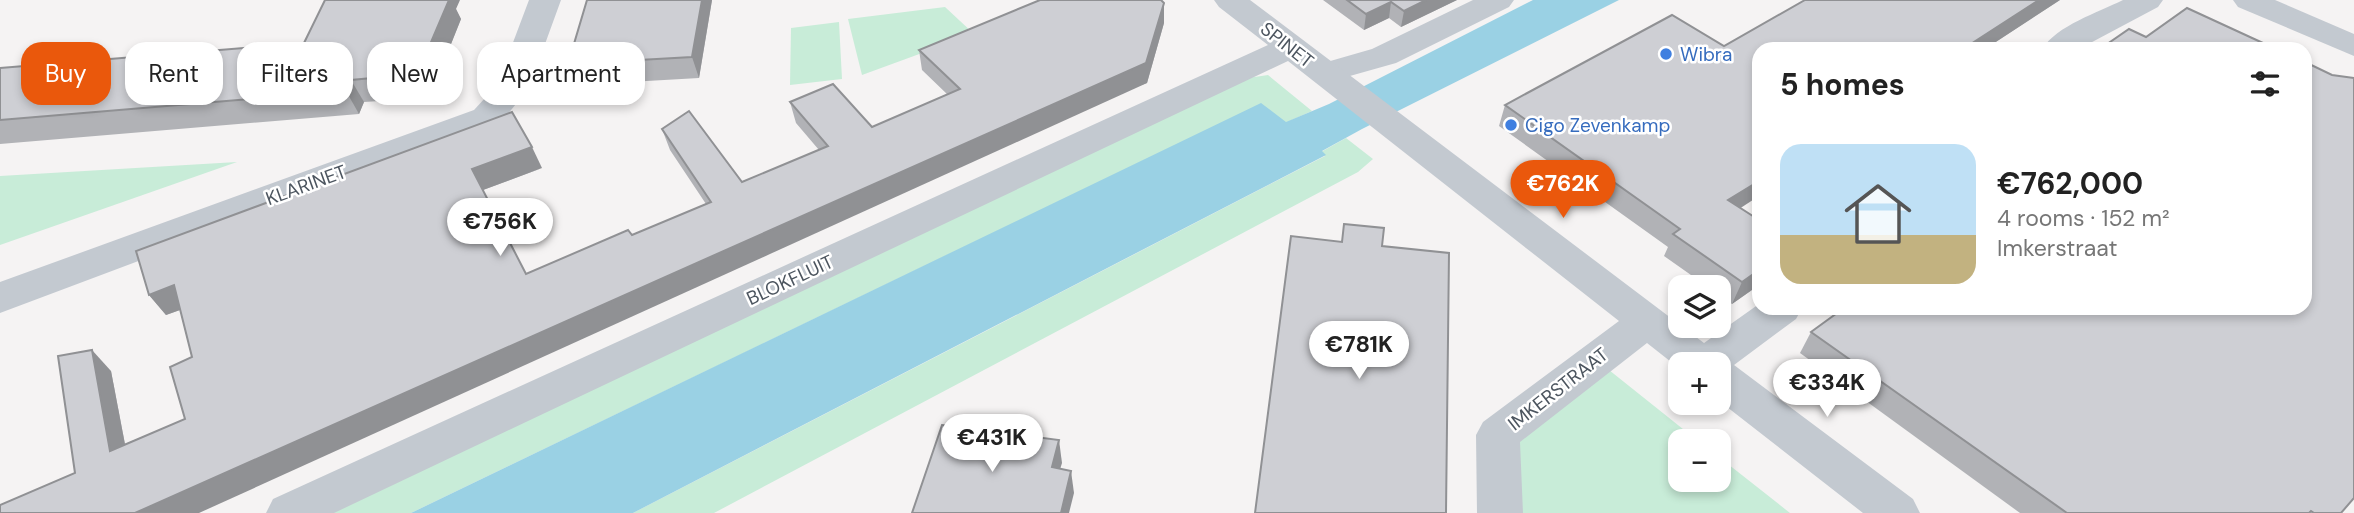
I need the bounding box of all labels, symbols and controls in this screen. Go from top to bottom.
street label: SPINET [1255,16,1319,74]
chip: Buy [21,42,111,105]
chip: Rent [125,42,223,105]
chip: Filters [237,42,353,105]
chip: New [367,42,463,105]
chip: Apartment [477,42,645,105]
place label: Wibra [1680,42,1732,67]
marker: Wibra [1658,46,1674,62]
text: 5 homes [1780,65,1905,104]
icon: filters [2246,65,2284,103]
place label: Cigo Zevenkamp [1525,113,1670,138]
marker: Cigo Zevenkamp [1503,117,1519,133]
street label: KLARINET [262,159,350,211]
pin: €762K [1514,160,1612,220]
text: €762,000 [1997,164,2143,203]
text: €762K [1527,168,1599,198]
icon: home [1836,172,1920,256]
pin: €756K [451,198,549,258]
text: 4 rooms · 152 m² [1997,203,2170,233]
text: €756K [463,206,537,236]
text: Imkerstraat [1997,233,2118,263]
street label: BLOKFLUIT [742,249,838,311]
map controls [1668,275,1731,492]
button: layers [1668,275,1731,338]
pin: €781K [1310,322,1408,381]
text: €781K [1325,329,1393,359]
street label: IMKERSTRAAT [1503,342,1613,436]
button: + [1668,352,1731,415]
pin: €334K [1778,360,1876,419]
text: €334K [1789,367,1865,397]
pin: €431K [943,414,1041,474]
text: €431K [957,422,1027,452]
button: − [1668,429,1731,492]

